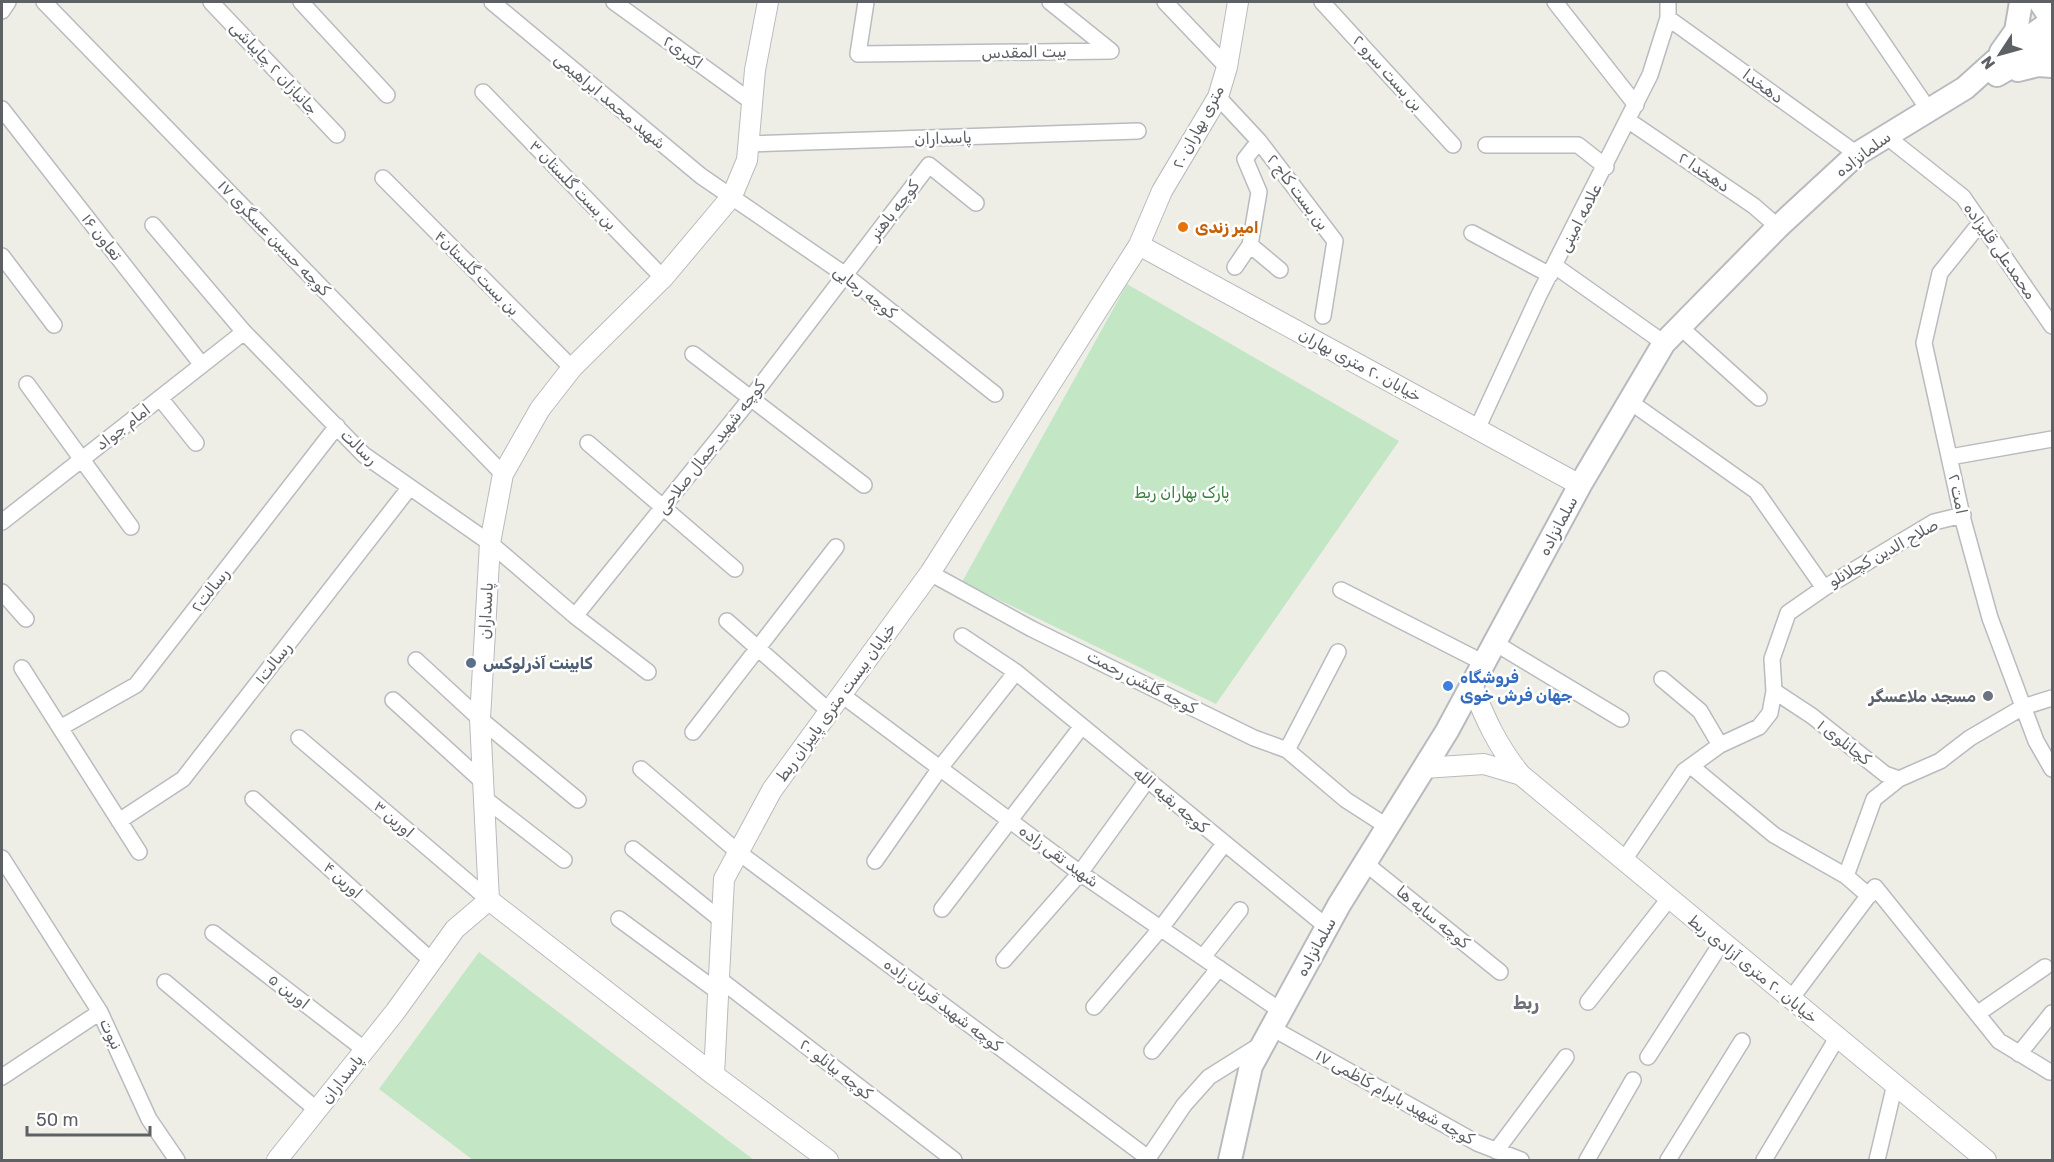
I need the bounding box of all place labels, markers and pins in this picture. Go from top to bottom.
place label: امیر زندی [1195,218,1259,237]
marker: امیر زندی [1176,220,1190,234]
place label: کابینت آذرلوکس [483,654,593,673]
marker: کابینت آذرلوکس [464,656,478,670]
place label: فروشگاه جهان فرش خوی [1460,668,1573,705]
marker: فروشگاه جهان فرش خوی [1441,679,1455,693]
place label: مسجد ملاعسگر [1868,687,1976,706]
marker: مسجد ملاعسگر [1981,689,1995,703]

